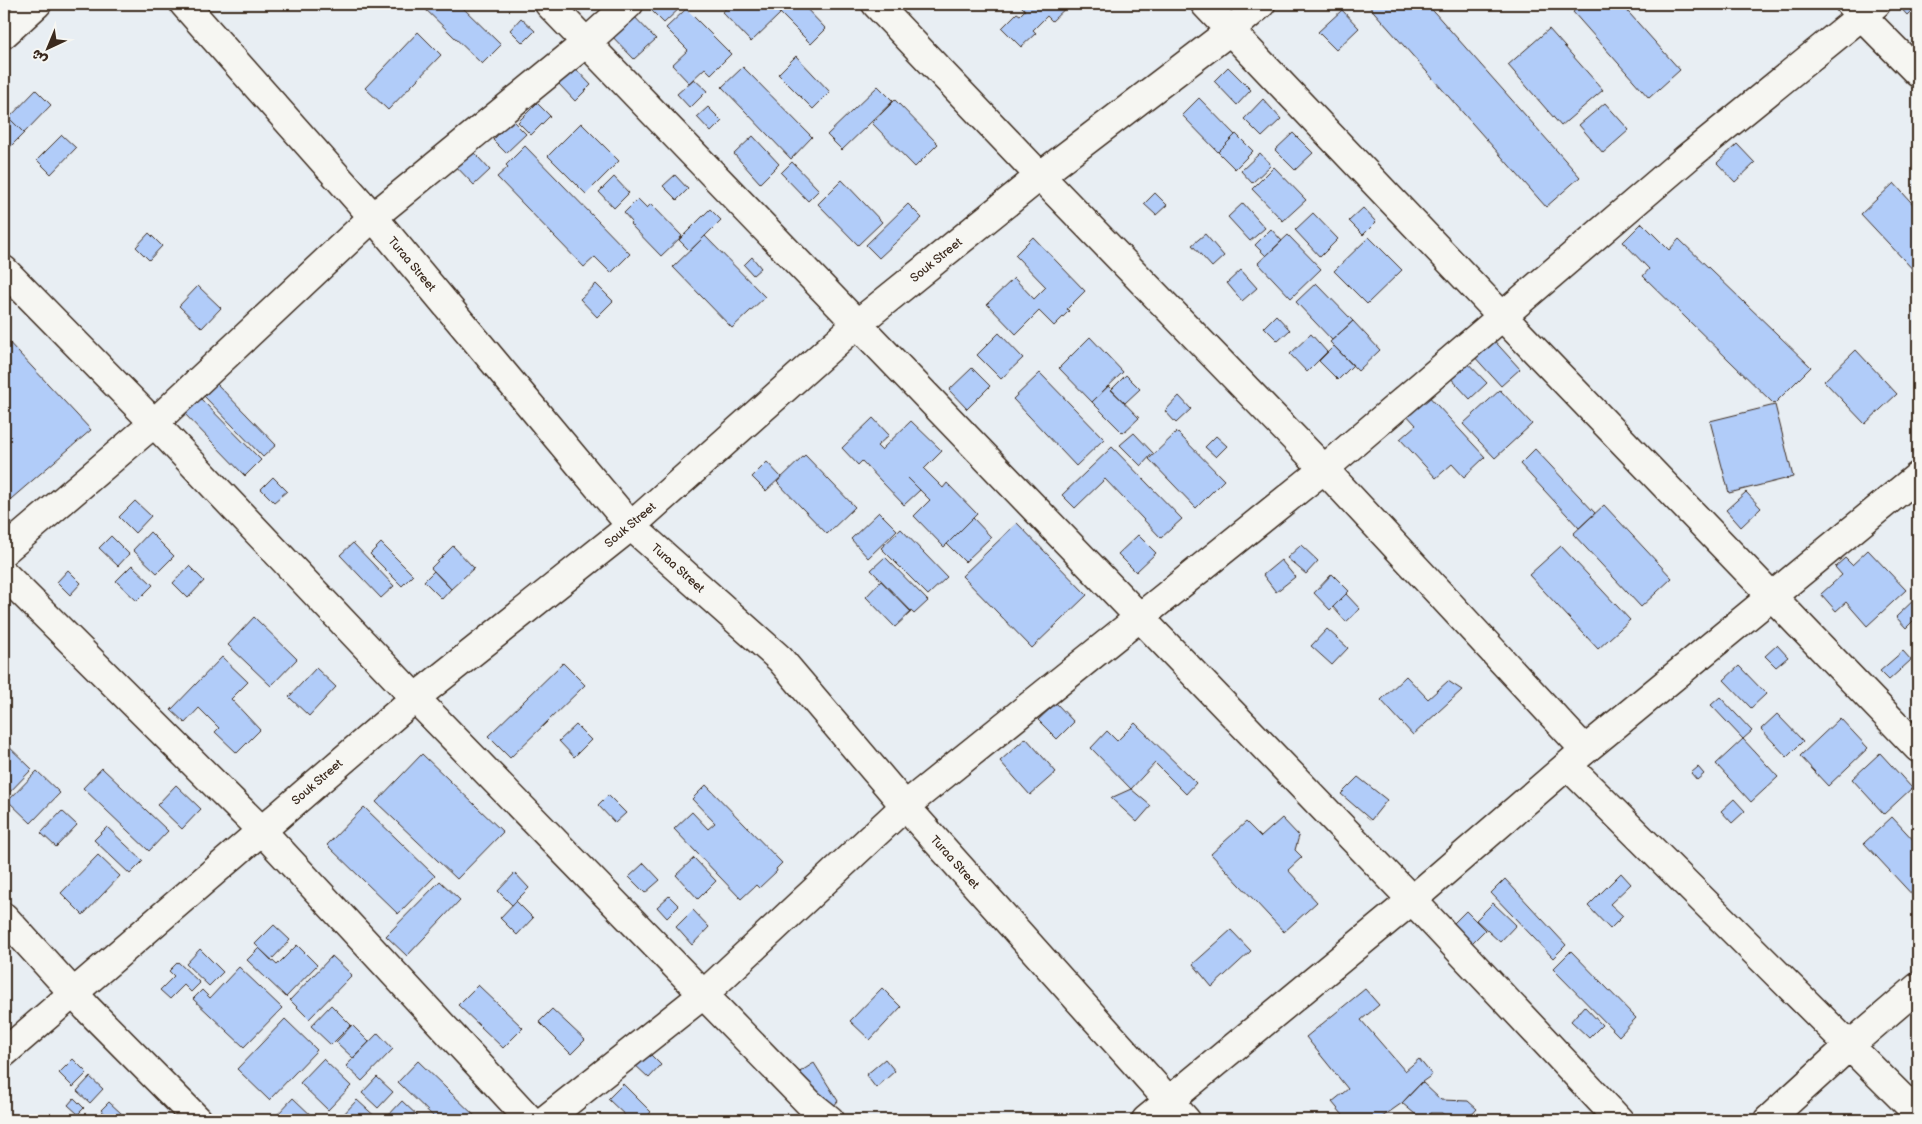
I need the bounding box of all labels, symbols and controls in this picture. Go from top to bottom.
north arrow [22,22,72,72]
text: ش [28,46,51,68]
street label: Turaa Street [384,234,439,295]
street label: Souk Street [907,235,966,286]
street label: Souk Street [602,499,659,551]
street label: Turaa Street [648,541,708,596]
street label: Souk Street [289,756,346,809]
street label: Turaa Street [927,833,983,892]

